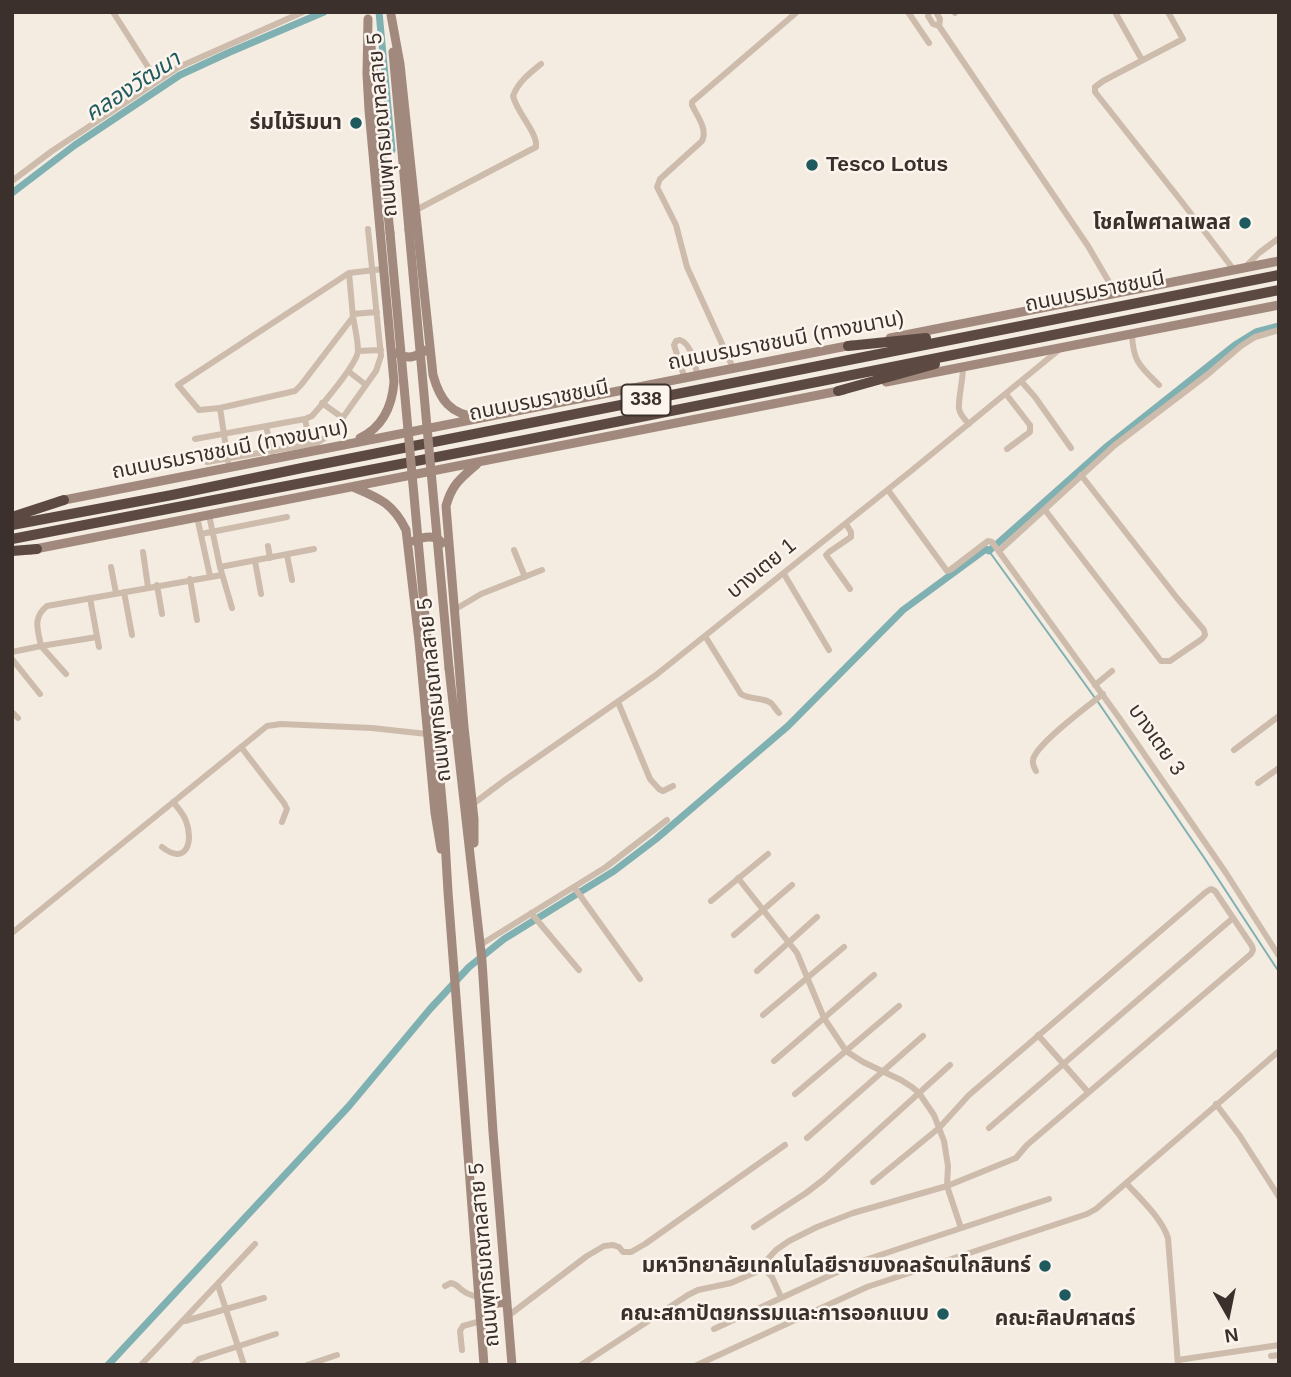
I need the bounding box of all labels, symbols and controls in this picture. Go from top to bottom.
street label: ถนนพุทธมณฑลสาย 5 [362,32,404,218]
water label: คลองวัฒนา [80,46,186,128]
place label: ร่มไม้ริมนา [250,110,342,136]
marker: ร่มไม้ริมนา [348,115,364,131]
place label: Tesco Lotus [826,152,948,178]
marker: Tesco Lotus [804,157,820,173]
place label: โชคไพศาลเพลส [1093,210,1231,236]
marker: โชคไพศาลเพลส [1237,215,1253,231]
street label: ถนนบรมราชชนนี [1023,266,1167,318]
street label: ถนนบรมราชชนนี (ทางขนาน) [666,306,906,376]
street label: ถนนบรมราชชนนี [467,375,611,427]
road number: 338 [622,384,670,416]
street label: ถนนบรมราชชนนี (ทางขนาน) [110,415,350,485]
street label: บางเตย 1 [722,533,802,605]
street label: ถนนพุทธมณฑลสาย 5 [413,597,457,783]
street label: บางเตย 3 [1122,699,1190,781]
street label: ถนนพุทธมณฑลสาย 5 [464,1162,506,1348]
place label: มหาวิทยาลัยเทคโนโลยีราชมงคลรัตนโกสินทร์ [642,1253,1031,1279]
marker: มหาวิทยาลัยเทคโนโลยีราชมงคลรัตนโกสินทร์ [1037,1258,1053,1274]
north arrow [1193,1279,1263,1349]
marker: คณะศิลปศาสตร์ [1057,1287,1073,1303]
place label: คณะสถาปัตยกรรมและการออกแบบ [620,1301,929,1327]
marker: คณะสถาปัตยกรรมและการออกแบบ [935,1306,951,1322]
place label: คณะศิลปศาสตร์ [995,1306,1135,1332]
text: N [1223,1324,1240,1347]

